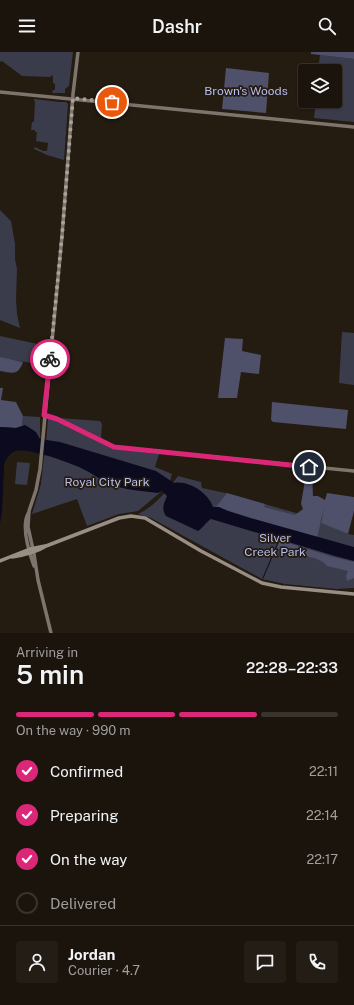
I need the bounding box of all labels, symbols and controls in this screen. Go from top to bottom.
icon: menu [16,15,38,37]
icon: search [316,15,338,37]
text: Dashr [152,16,202,37]
map controls [298,64,342,108]
button: layers [298,64,342,108]
park label: Brown's Woods [204,84,288,98]
pin [95,85,129,119]
icon: bag [101,91,123,113]
courier [30,339,70,379]
icon: bike [39,348,61,370]
pin [292,450,326,484]
icon: home [298,456,320,478]
park label: Royal City Park [65,475,150,489]
park label: Silver Creek Park [244,531,306,559]
text: Arriving in [16,645,78,660]
text: 5 min [16,659,84,690]
text: 22:28–22:33 [246,659,338,676]
text: On the way · 990 m [16,723,131,738]
icon: check [16,760,38,782]
text: Confirmed [50,763,123,780]
text: 22:11 [309,764,338,779]
icon: check [16,804,38,826]
text: Preparing [50,807,119,824]
text: 22:14 [306,808,338,823]
icon: check [16,848,38,870]
text: On the way [50,851,127,868]
text: 22:17 [306,852,338,867]
text: Delivered [50,895,116,912]
button: person [16,941,58,983]
button: chat [244,941,286,983]
button: phone [296,941,338,983]
text: Jordan [68,946,115,963]
text: Courier · 4.7 [68,963,140,978]

